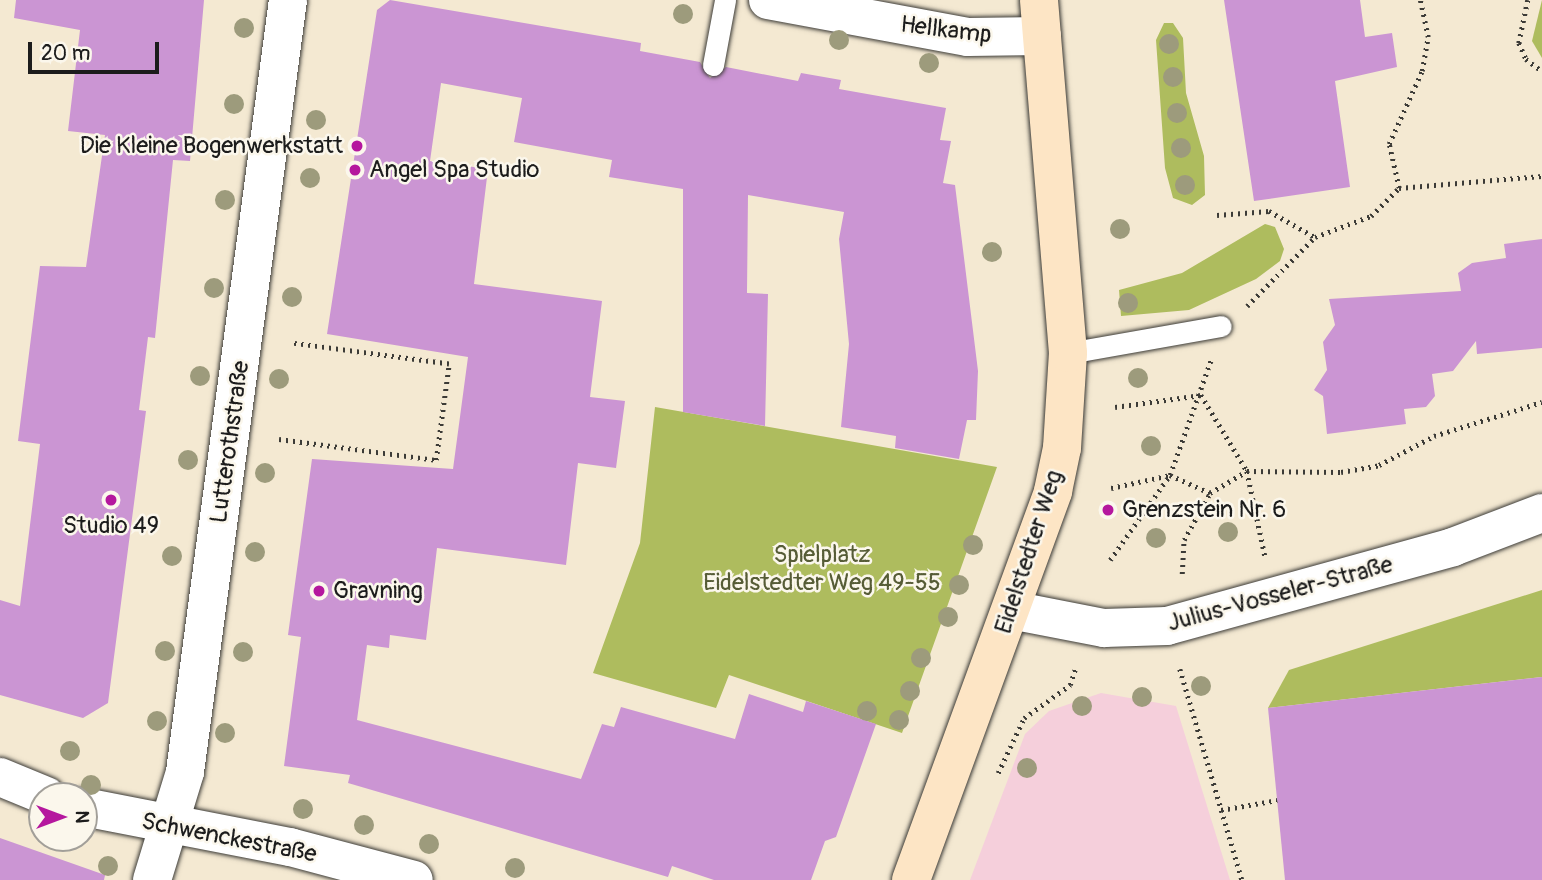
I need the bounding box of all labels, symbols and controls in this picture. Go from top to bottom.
street label: Hellkamp [899,10,993,50]
scale bar [32,28,163,72]
text: 20 m [41,40,90,67]
place label: Die Kleine Bogenwerkstatt [80,132,343,160]
marker: Die Kleine Bogenwerkstatt [349,138,365,154]
place label: Angel Spa Studio [369,156,539,184]
marker: Angel Spa Studio [347,162,363,178]
street label: Lutterothstraße [204,359,256,525]
street label: Eidelstedter Weg [989,467,1069,637]
marker: Studio 49 [103,492,119,508]
place label: Grenzstein Nr. 6 [1122,496,1286,524]
marker: Grenzstein Nr. 6 [1100,502,1116,518]
place label: Studio 49 [63,512,159,540]
park label: Spielplatz Eidelstedter Weg 49-55 [703,541,941,597]
street label: Julius-Vosseler-Straße [1164,550,1396,638]
place label: Gravning [333,577,423,605]
marker: Gravning [311,583,327,599]
north arrow [28,782,98,852]
street label: Schwenckestraße [139,807,319,869]
text: N [70,811,94,823]

